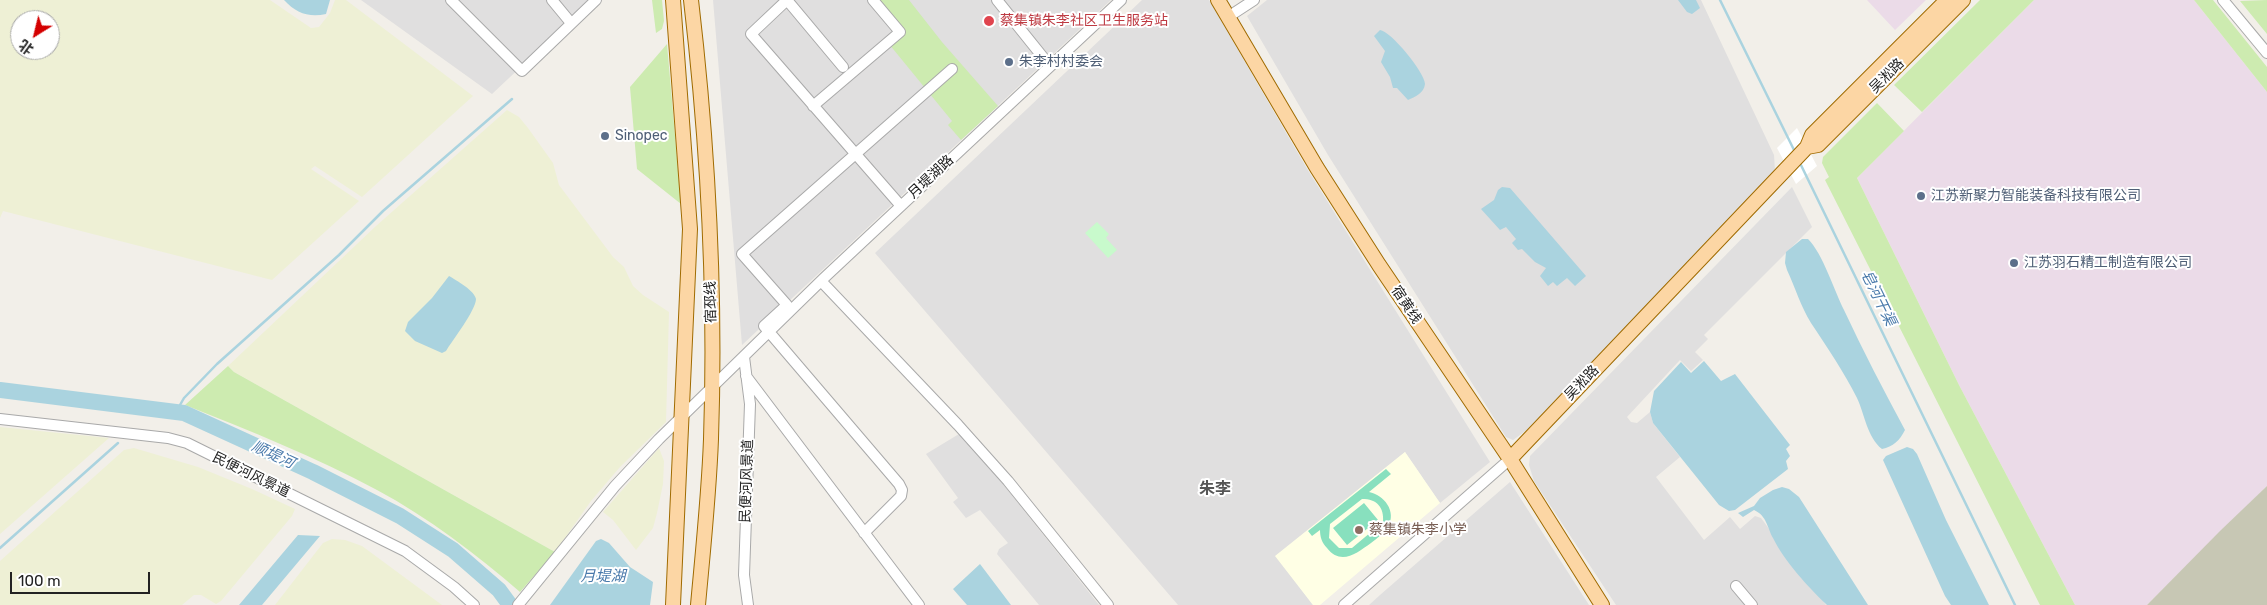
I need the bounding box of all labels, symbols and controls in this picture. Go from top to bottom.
north arrow [10,10,60,60]
place label: 蔡集镇朱李社区卫生服务站 [1000,13,1168,29]
marker: 蔡集镇朱李社区卫生服务站 [982,14,996,28]
text: 北 [16,36,37,58]
place label: 朱李村村委会 [1019,54,1103,70]
street label: 吴淞路 [1866,55,1908,97]
marker: 朱李村村委会 [1003,56,1015,68]
place label: Sinopec [615,128,668,144]
marker: Sinopec [599,130,611,142]
street label: 月堤湖路 [905,152,957,202]
place label: 江苏新聚力智能装备科技有限公司 [1931,188,2141,204]
marker: 江苏新聚力智能装备科技有限公司 [1915,190,1927,202]
place label: 江苏羽石精工制造有限公司 [2024,255,2192,271]
marker: 江苏羽石精工制造有限公司 [2008,257,2020,269]
water label: 皂河干渠 [1857,267,1899,329]
street label: 宿邳线 [702,281,720,323]
street label: 宿黄线 [1387,283,1425,327]
street label: 吴淞路 [1561,362,1603,404]
water label: 顺堤河 [249,437,297,473]
street label: 民便河风景道 [737,439,757,523]
street label: 民便河风景道 [210,449,292,501]
district label: 朱李 [1199,479,1231,499]
place label: 蔡集镇朱李小学 [1369,522,1467,538]
marker: 蔡集镇朱李小学 [1353,524,1365,536]
scale bar [12,562,152,594]
water label: 月堤湖 [581,568,625,586]
text: 100 m [18,572,60,590]

